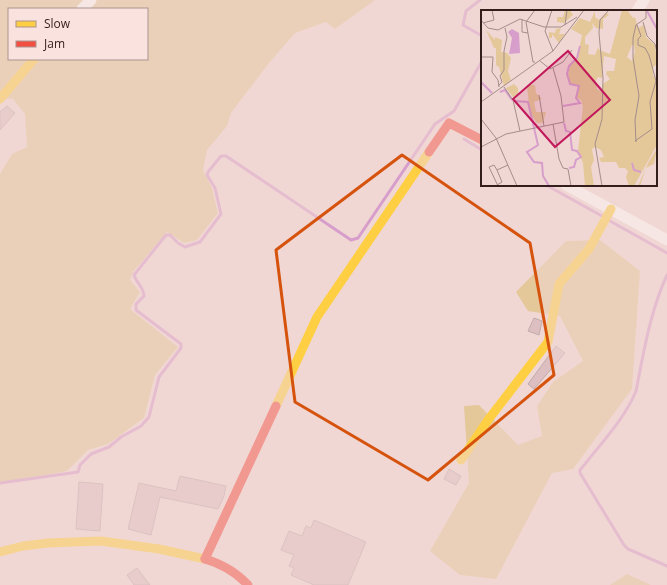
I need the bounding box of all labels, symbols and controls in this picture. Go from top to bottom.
legend [8,8,148,60]
inset map [481,10,657,186]
text: Slow [44,15,71,32]
text: Jam [43,35,65,52]

